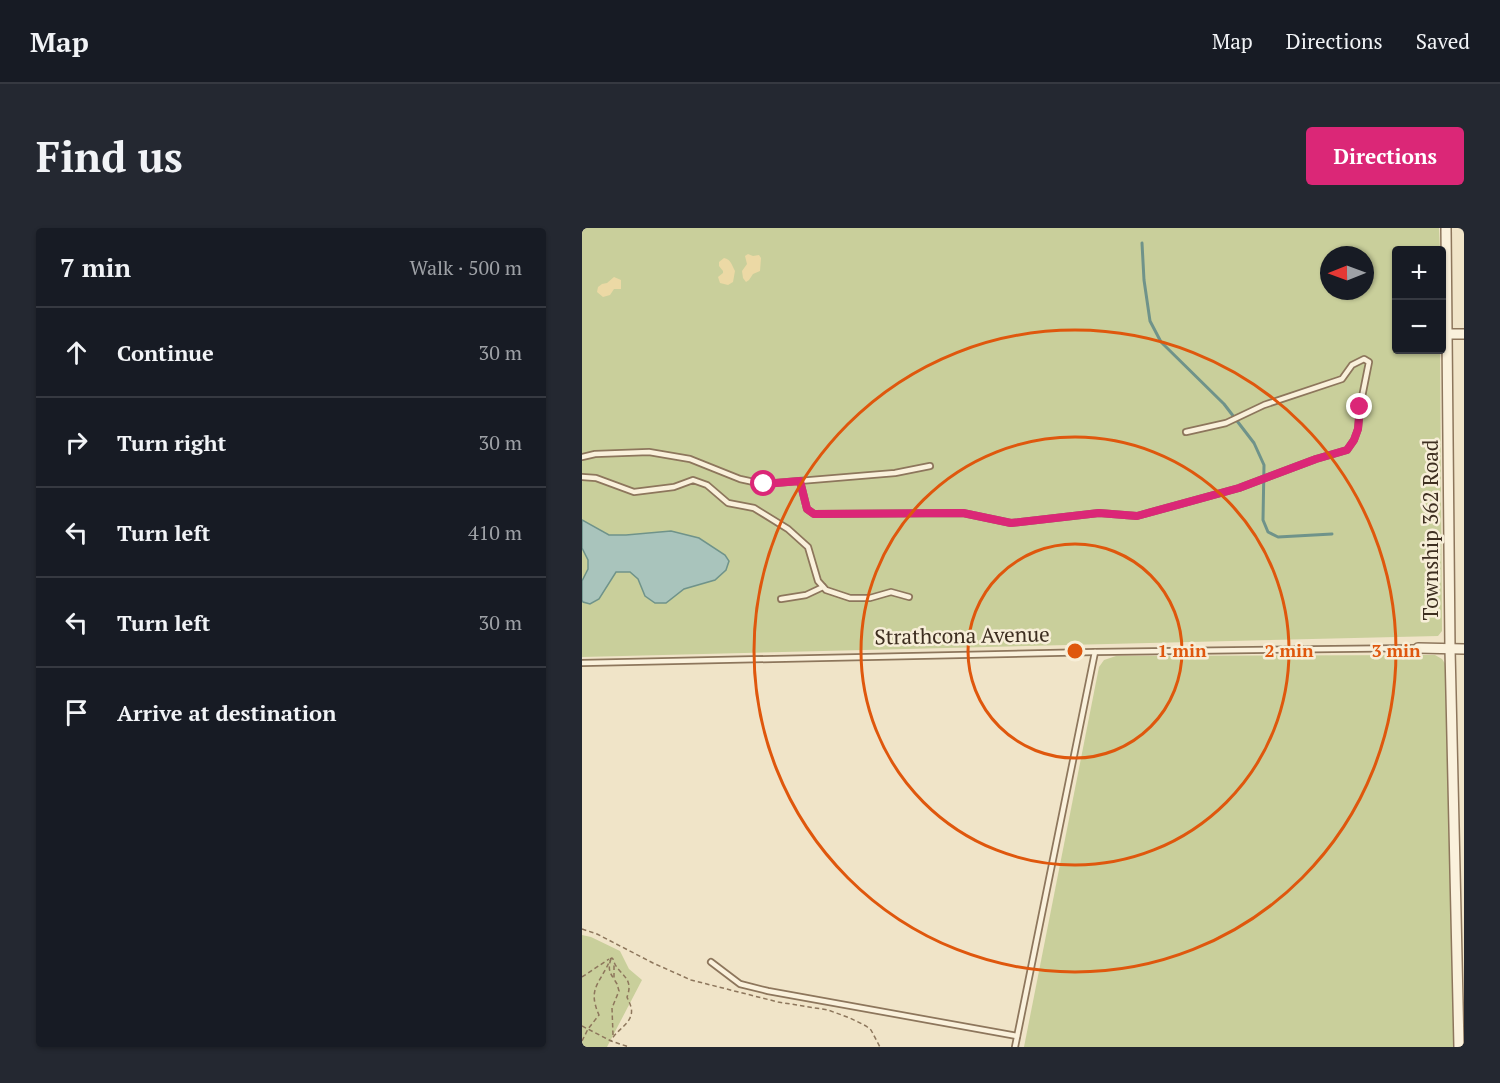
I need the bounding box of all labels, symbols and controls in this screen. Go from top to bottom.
text: Map [30,23,89,60]
text: Map [1212,27,1253,55]
text: Directions [1286,27,1383,55]
text: Saved [1416,27,1470,55]
button: Directions [1306,127,1464,185]
text: Find us [36,128,183,184]
north arrow [1320,246,1374,300]
map controls [1392,246,1446,354]
button: + [1392,246,1446,300]
text: 7 min [60,250,131,284]
text: Walk · 500 m [410,254,522,281]
button: − [1392,300,1446,354]
icon: ahead [60,336,93,369]
text: Continue [117,338,214,367]
text: 30 m [479,339,522,366]
route end [1346,393,1372,419]
icon: right [60,426,93,459]
text: Turn right [117,428,226,457]
text: 30 m [479,429,522,456]
street label: Township 362 Road [1416,439,1444,621]
route start [750,470,776,496]
icon: left [60,516,93,549]
text: Turn left [117,518,210,547]
text: 410 m [468,519,522,546]
icon: left [60,606,93,639]
text: Turn left [117,608,210,637]
text: 30 m [479,609,522,636]
street label: Strathcona Avenue [874,619,1050,651]
text: 1 min [1157,638,1207,662]
text: 2 min [1264,638,1314,662]
text: 3 min [1371,638,1421,662]
centre of rings [1065,641,1085,661]
icon: arrive [60,696,93,729]
text: Arrive at destination [117,698,336,727]

